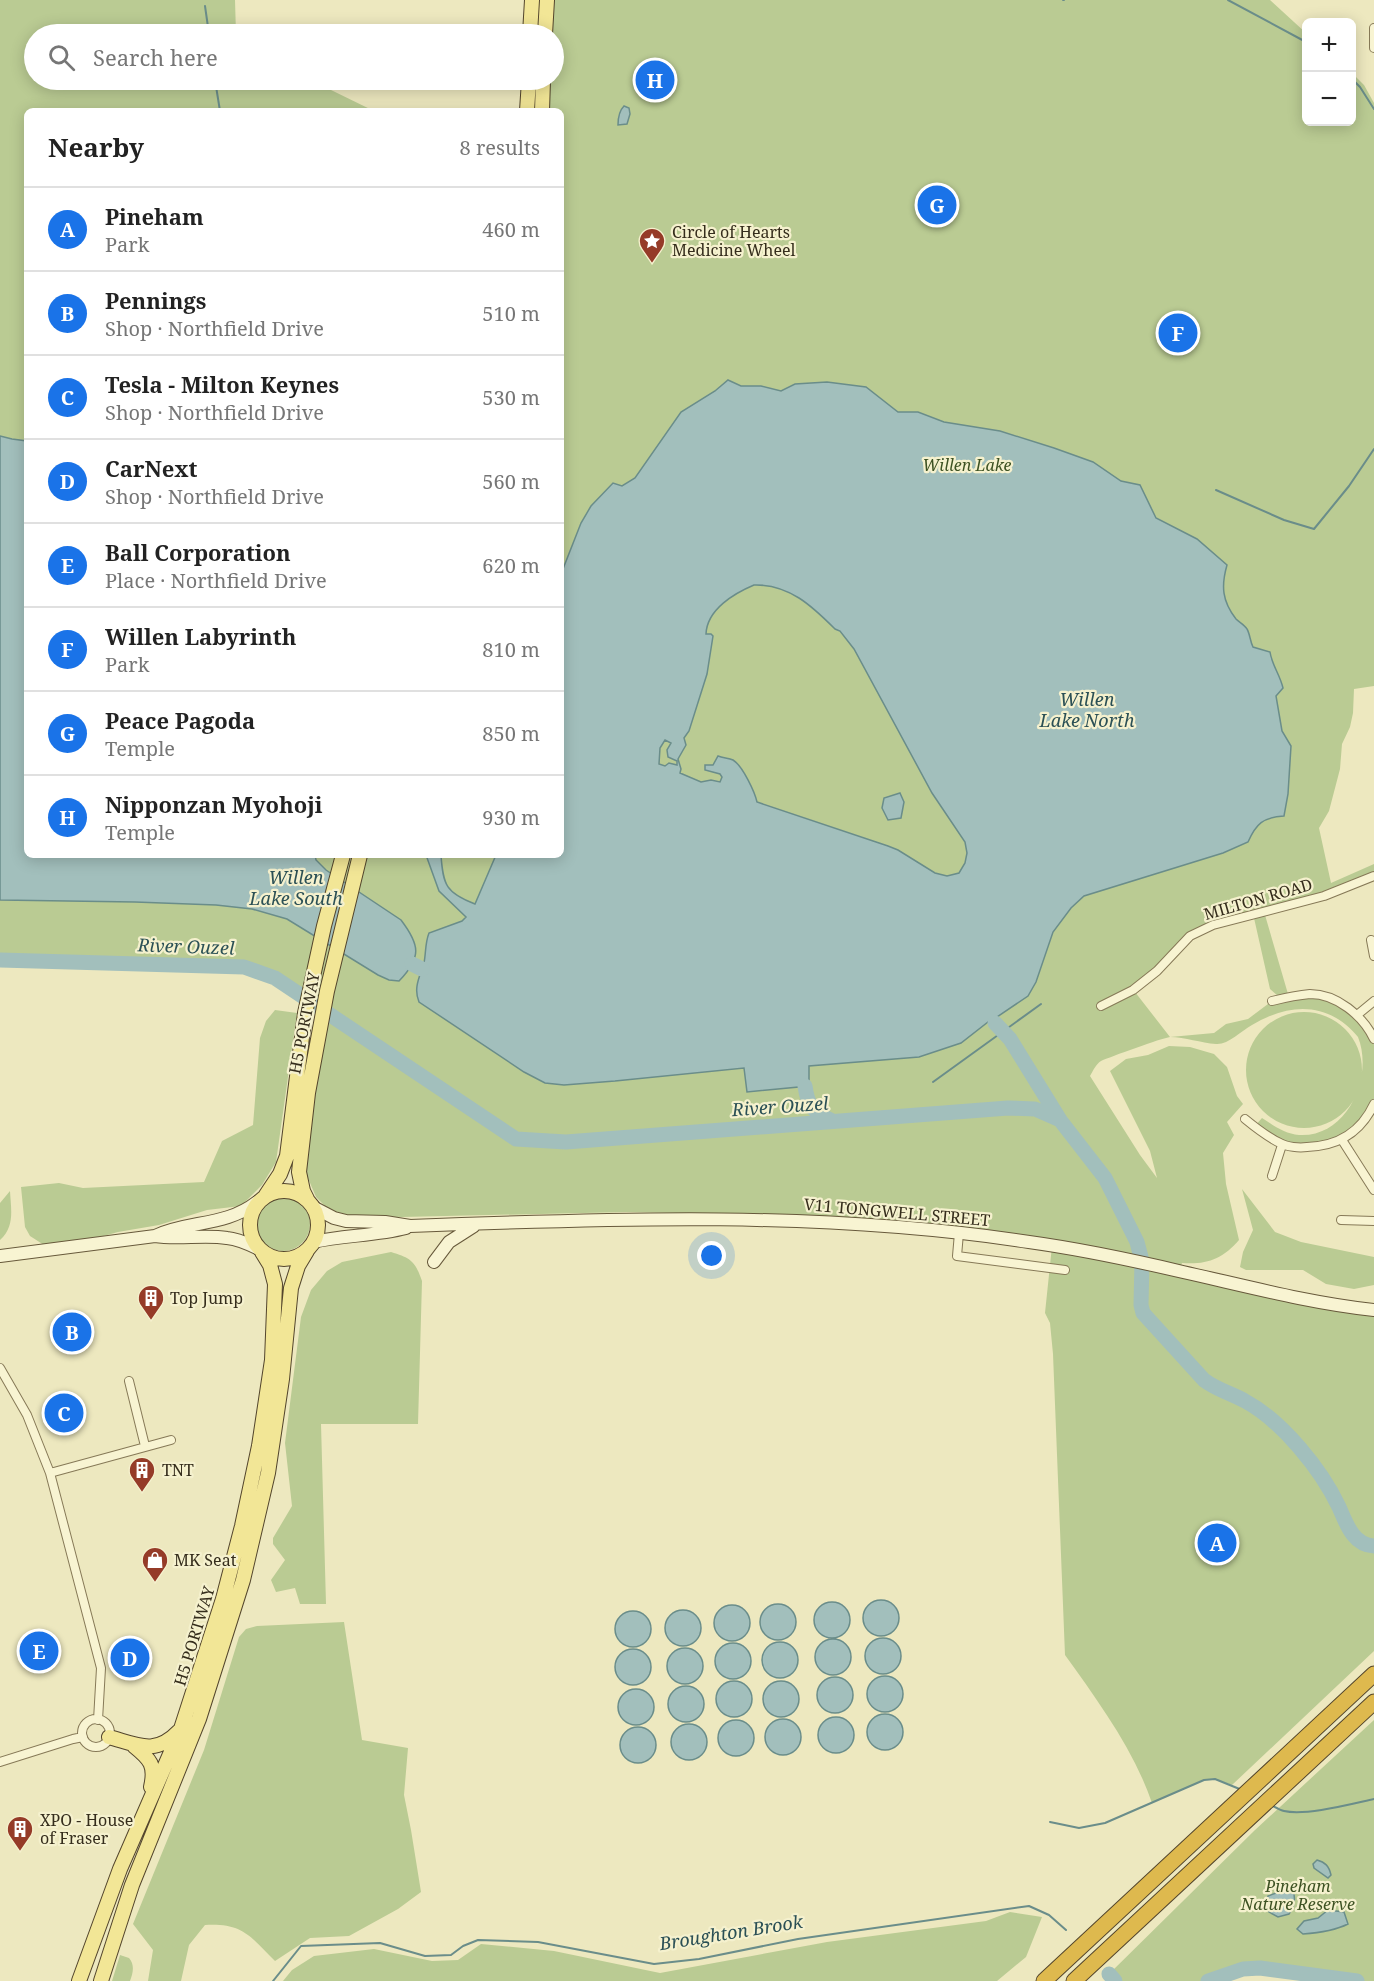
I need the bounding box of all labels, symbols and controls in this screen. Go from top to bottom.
map controls [1302,18,1356,126]
button: + [1302,18,1356,72]
search box [24,24,564,90]
icon: search [45,41,78,74]
text: Search here [93,42,218,72]
pin: H [636,58,674,103]
button: − [1302,72,1356,126]
text: Nearby [48,129,144,165]
text: 8 results [460,134,540,161]
pin: G [918,182,956,228]
text: Pineham [105,201,204,231]
text: A [60,216,75,243]
text: 460 m [482,216,540,243]
place label: Circle of Hearts Medicine Wheel [672,221,796,261]
place icon: Circle of Hearts Medicine Wheel [637,226,667,264]
text: Park [105,231,149,258]
text: Pennings [105,285,206,315]
text: B [61,300,74,327]
text: 510 m [482,300,540,327]
pin: F [1158,310,1198,356]
text: Shop · Northfield Drive [105,315,324,342]
text: Tesla - Milton Keynes [105,369,339,399]
text: C [61,384,74,411]
text: 530 m [482,384,540,411]
text: Shop · Northfield Drive [105,399,324,426]
text: CarNext [105,453,197,483]
park label: Willen Lake [923,454,1012,476]
text: D [60,468,75,495]
text: 560 m [482,468,540,495]
text: Shop · Northfield Drive [105,483,324,510]
text: Ball Corporation [105,537,291,567]
text: E [61,552,74,579]
text: 620 m [482,552,540,579]
text: Place · Northfield Drive [105,567,327,594]
text: Willen Labyrinth [105,621,296,651]
text: F [61,636,74,663]
text: 810 m [482,636,540,663]
text: Park [105,651,149,678]
water label: Willen Lake North [1039,687,1135,732]
text: Peace Pagoda [105,705,255,735]
text: G [60,720,75,747]
text: 850 m [482,720,540,747]
text: Temple [105,735,175,762]
text: Nipponzan Myohoji [105,789,323,819]
text: H [59,804,76,831]
text: 930 m [482,804,540,831]
text: Temple [105,819,175,846]
water label: Willen Lake South [248,865,343,910]
street label: MILTON ROAD [1201,873,1315,925]
water label: River Ouzel [136,932,235,960]
street label: H5 PORTWAY [283,969,325,1076]
water label: River Ouzel [730,1091,830,1121]
street label: V11 TONGWELL STREET [803,1193,991,1231]
your location [697,1241,726,1270]
building icon: Top Jump [136,1283,166,1321]
place label: Top Jump [170,1287,243,1309]
pin: B [52,1310,92,1354]
pin: C [44,1390,84,1436]
building icon: TNT [127,1455,157,1493]
place label: TNT [162,1459,194,1481]
pin: A [1198,1520,1236,1566]
shop icon: MK Seat [140,1545,170,1583]
place label: MK Seat [174,1549,237,1571]
street label: H5 PORTWAY [168,1583,220,1689]
pin: E [20,1628,58,1674]
pin: D [110,1636,150,1680]
place label: XPO - House of Fraser [40,1809,133,1849]
building icon: XPO - House of Fraser [5,1814,35,1852]
park label: Pineham Nature Reserve [1240,1875,1355,1915]
water label: Broughton Brook [657,1909,805,1955]

